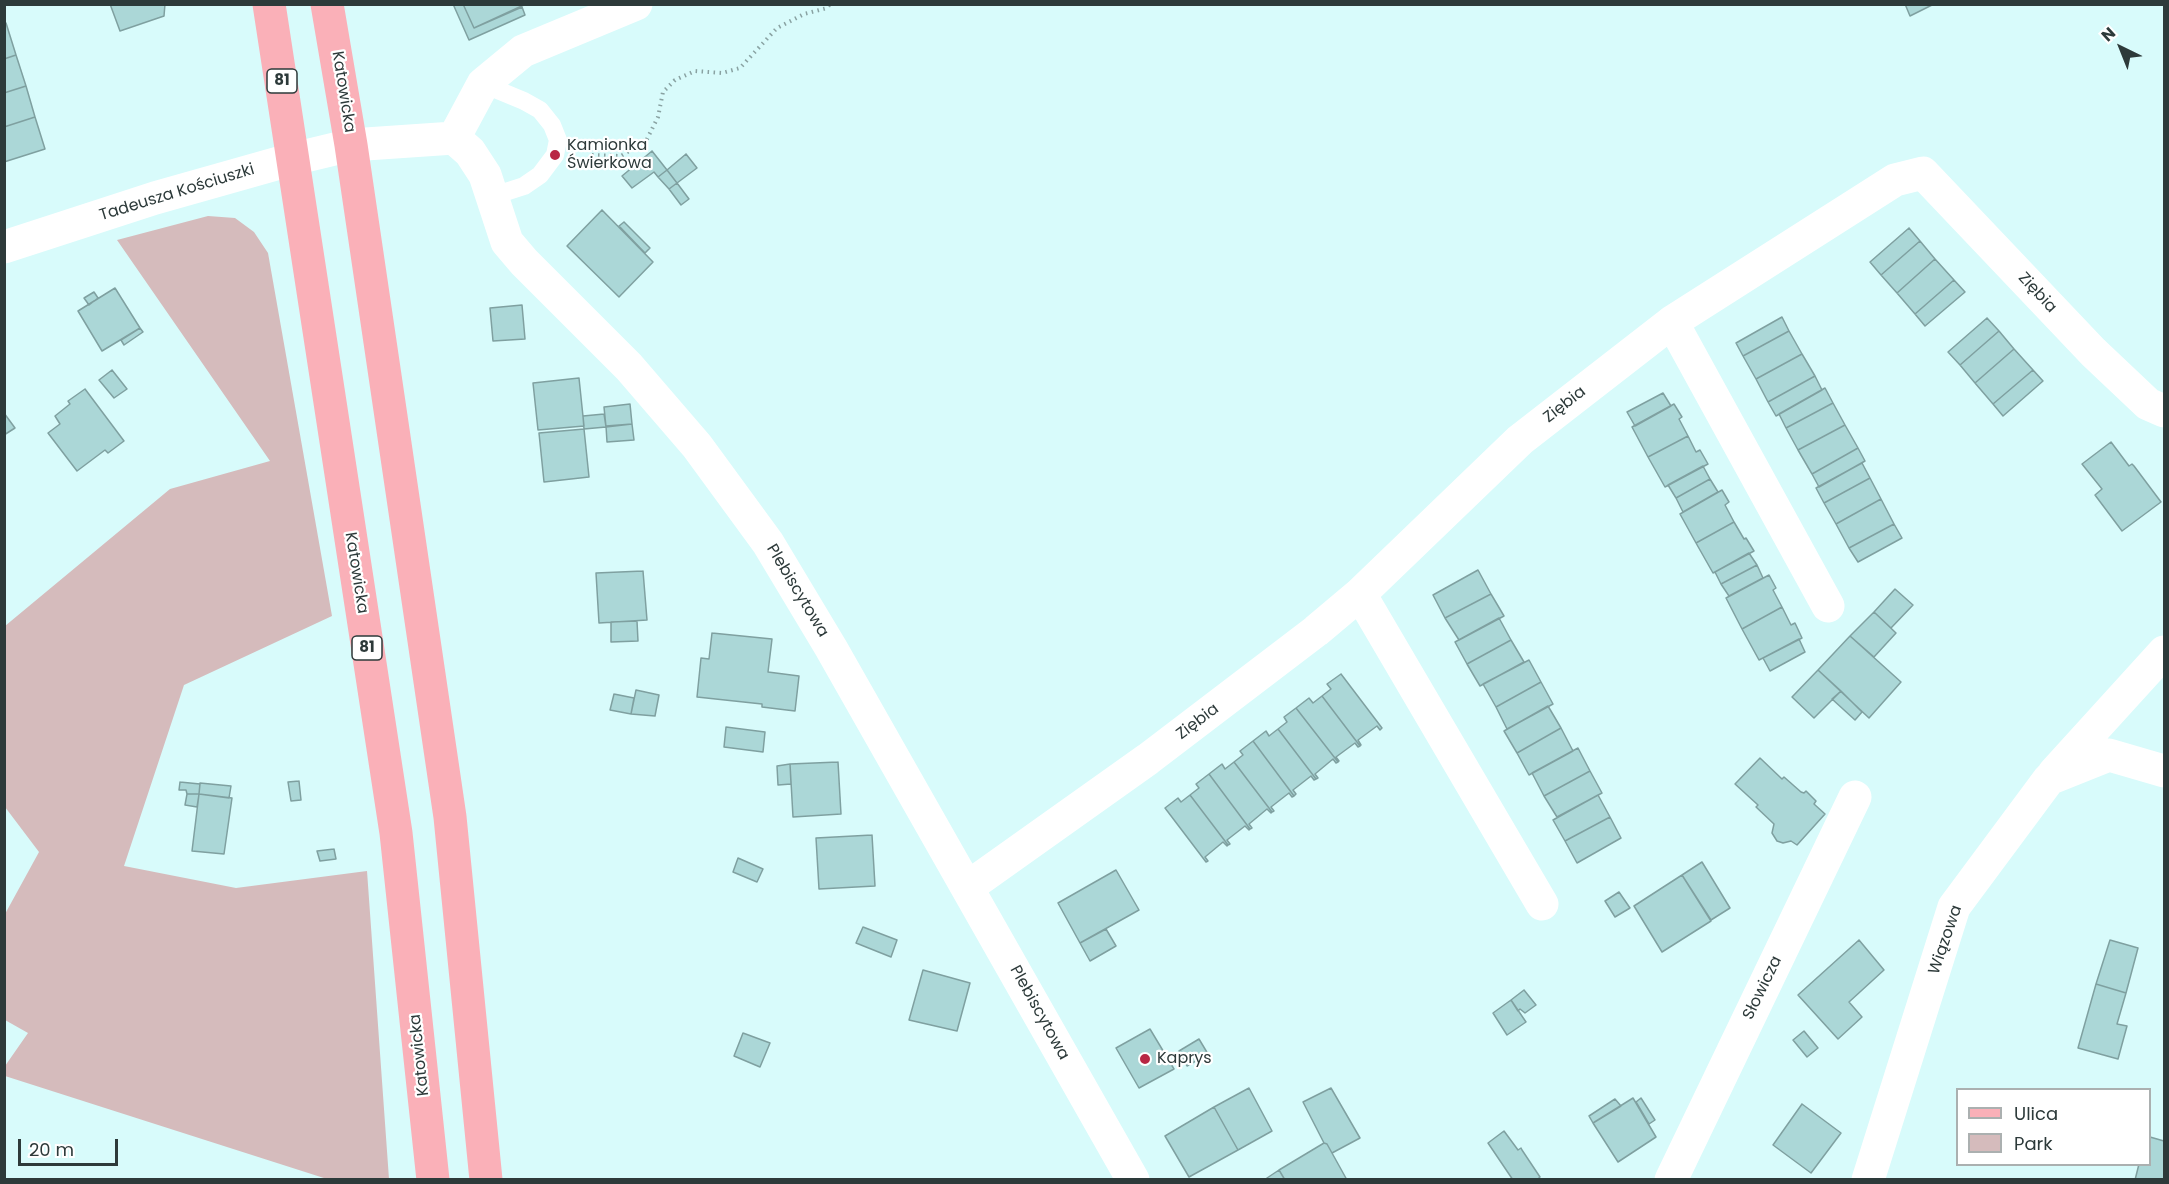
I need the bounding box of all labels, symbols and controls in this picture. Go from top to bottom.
north arrow [2091,18,2151,78]
text: N [2096,22,2121,47]
street label: Katowicka [327,50,359,134]
road number: 81 [267,69,297,93]
place label: Kamionka Świerkowa [567,136,652,174]
marker: Kamionka Świerkowa [548,148,562,162]
street label: Tadeusza Kościuszki [97,160,257,226]
street label: Ziębia [2014,269,2060,317]
street label: Ziębia [1540,383,1590,427]
street label: Katowicka [340,531,372,615]
street label: Plebiscytowa [762,541,832,641]
road number: 81 [352,636,382,660]
street label: Ziębia [1173,700,1223,744]
street label: Wiązowa [1925,903,1967,977]
street label: Słowicza [1739,953,1787,1023]
street label: Plebiscytowa [1005,962,1073,1064]
street label: Katowicka [406,1013,434,1097]
place label: Kaprys [1157,1049,1212,1069]
marker: Kaprys [1138,1052,1152,1066]
legend [1956,1088,2151,1166]
text: Ulica [2014,1101,2058,1126]
scale bar [21,1127,122,1165]
text: Park [2014,1131,2053,1156]
text: 20 m [29,1137,74,1162]

